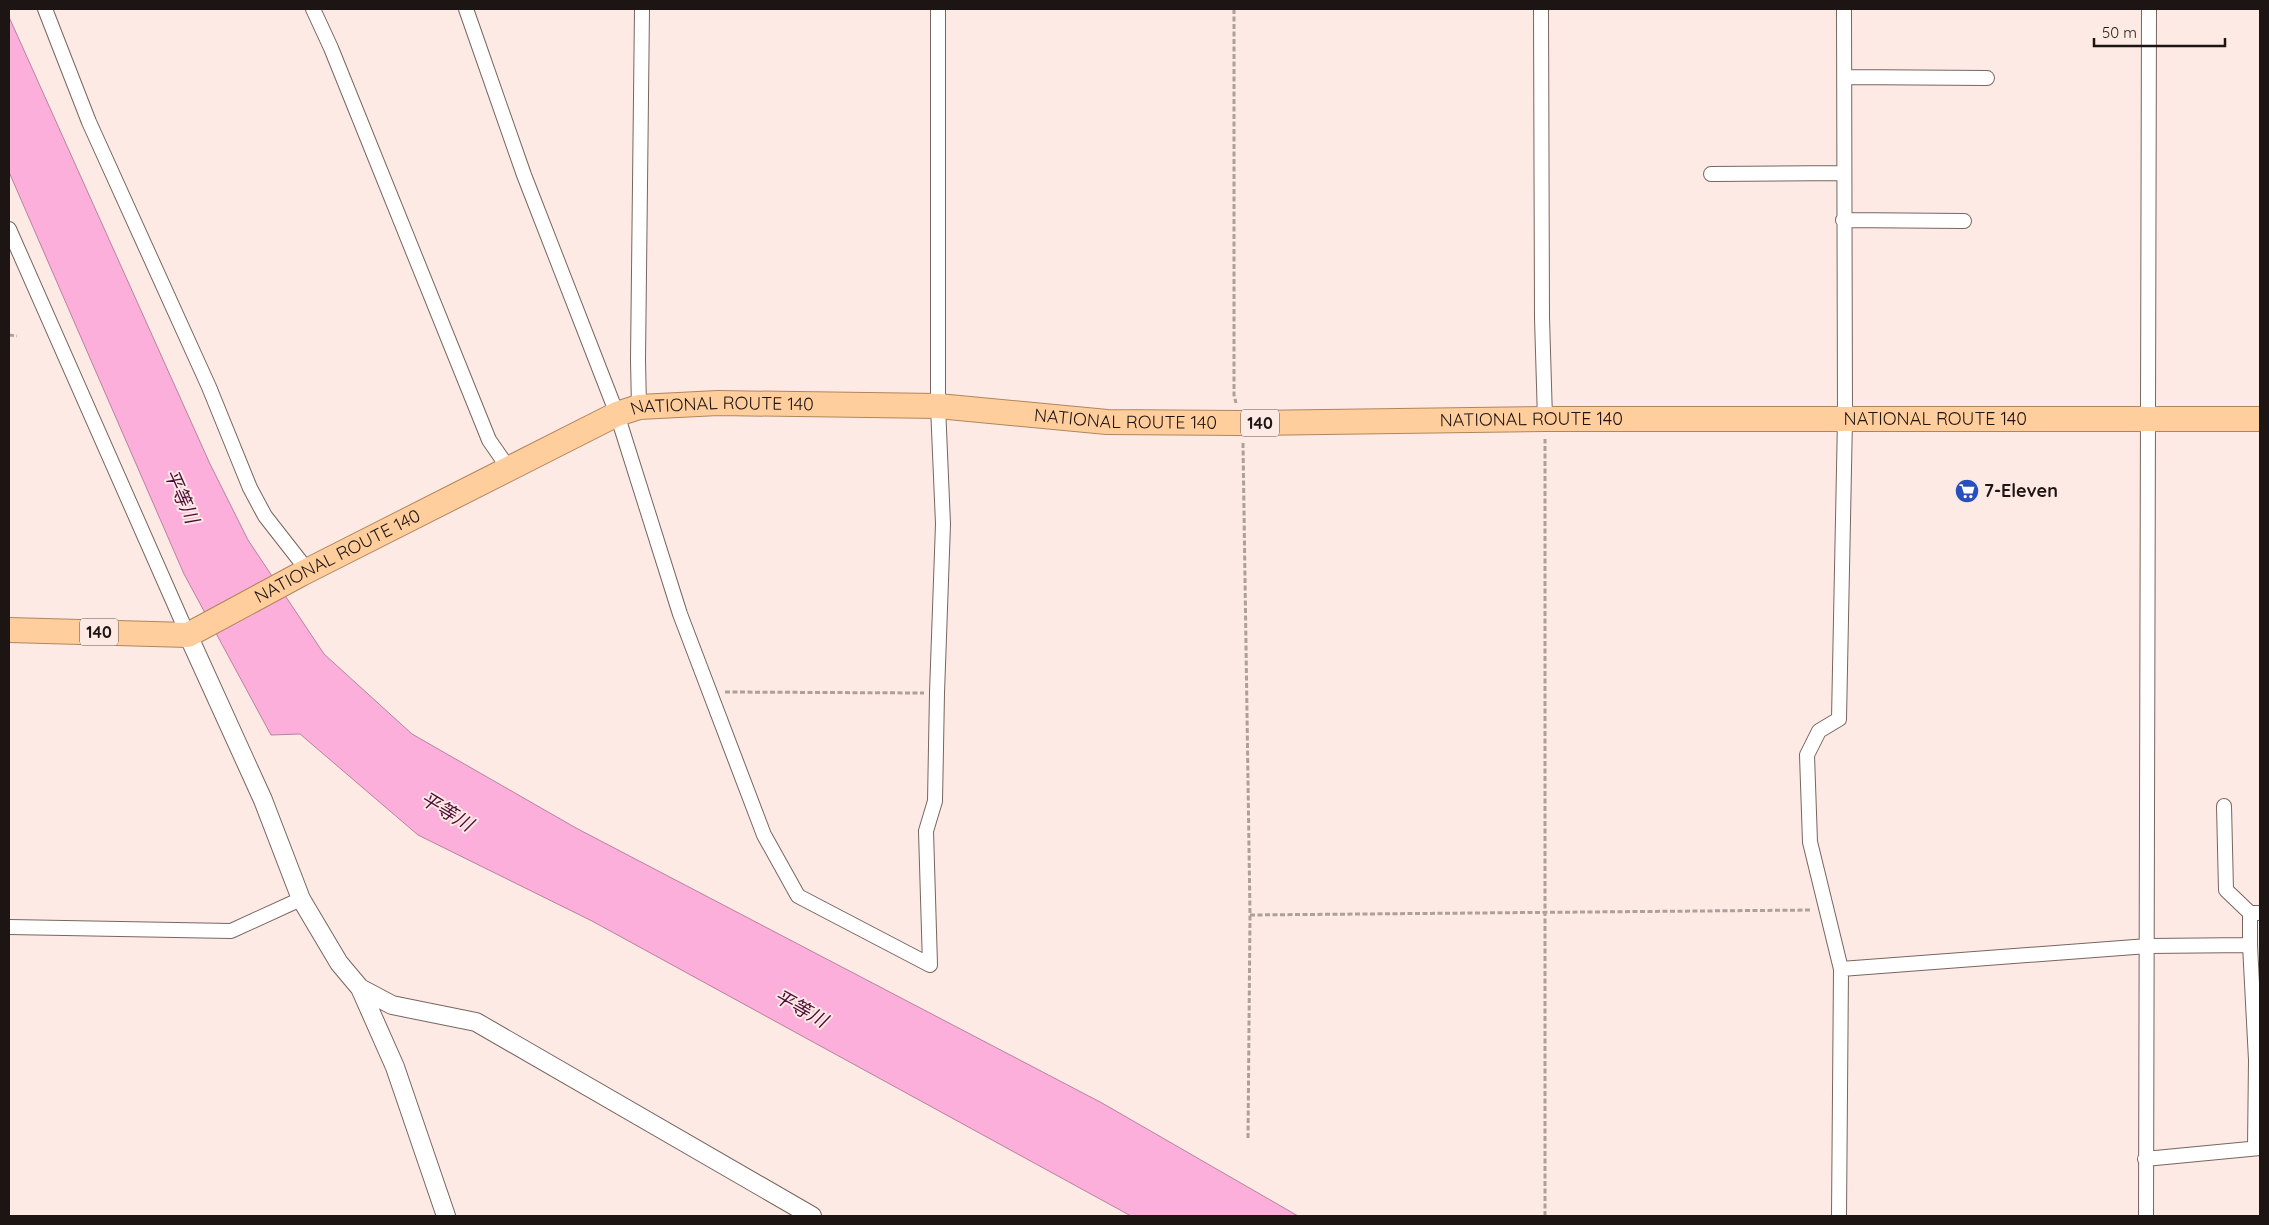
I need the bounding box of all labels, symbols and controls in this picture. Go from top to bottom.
scale bar [2094,15,2225,47]
text: 50 m [2102,23,2137,42]
street label: NATIONAL ROUTE 140 [627,391,814,420]
street label: NATIONAL ROUTE 140 [1033,403,1217,434]
street label: NATIONAL ROUTE 140 [1439,407,1623,431]
street label: NATIONAL ROUTE 140 [1844,407,2027,430]
road number: 140 [1241,409,1279,436]
water label: 平等川 [159,465,205,529]
supermarket icon: 7-Eleven [1954,478,1980,504]
place label: 7-Eleven [1984,479,2058,502]
street label: NATIONAL ROUTE 140 [250,504,424,608]
road number: 140 [80,618,118,646]
water label: 平等川 [416,786,479,837]
water label: 平等川 [770,984,833,1033]

